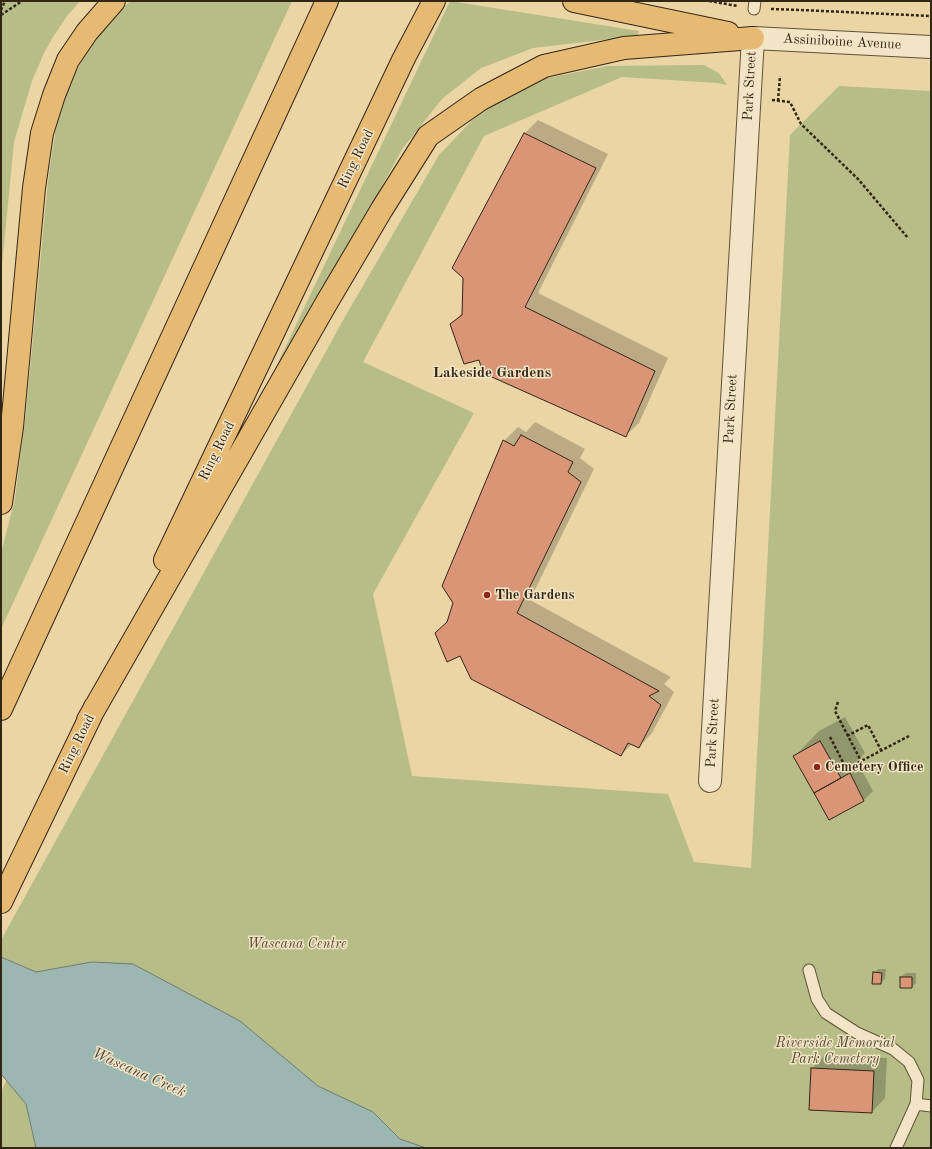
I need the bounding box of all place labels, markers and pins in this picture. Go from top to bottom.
place label: The Gardens [495,587,575,603]
marker: The Gardens [482,590,492,600]
place label: Cemetery Office [825,759,924,775]
marker: Cemetery Office [812,762,822,772]

